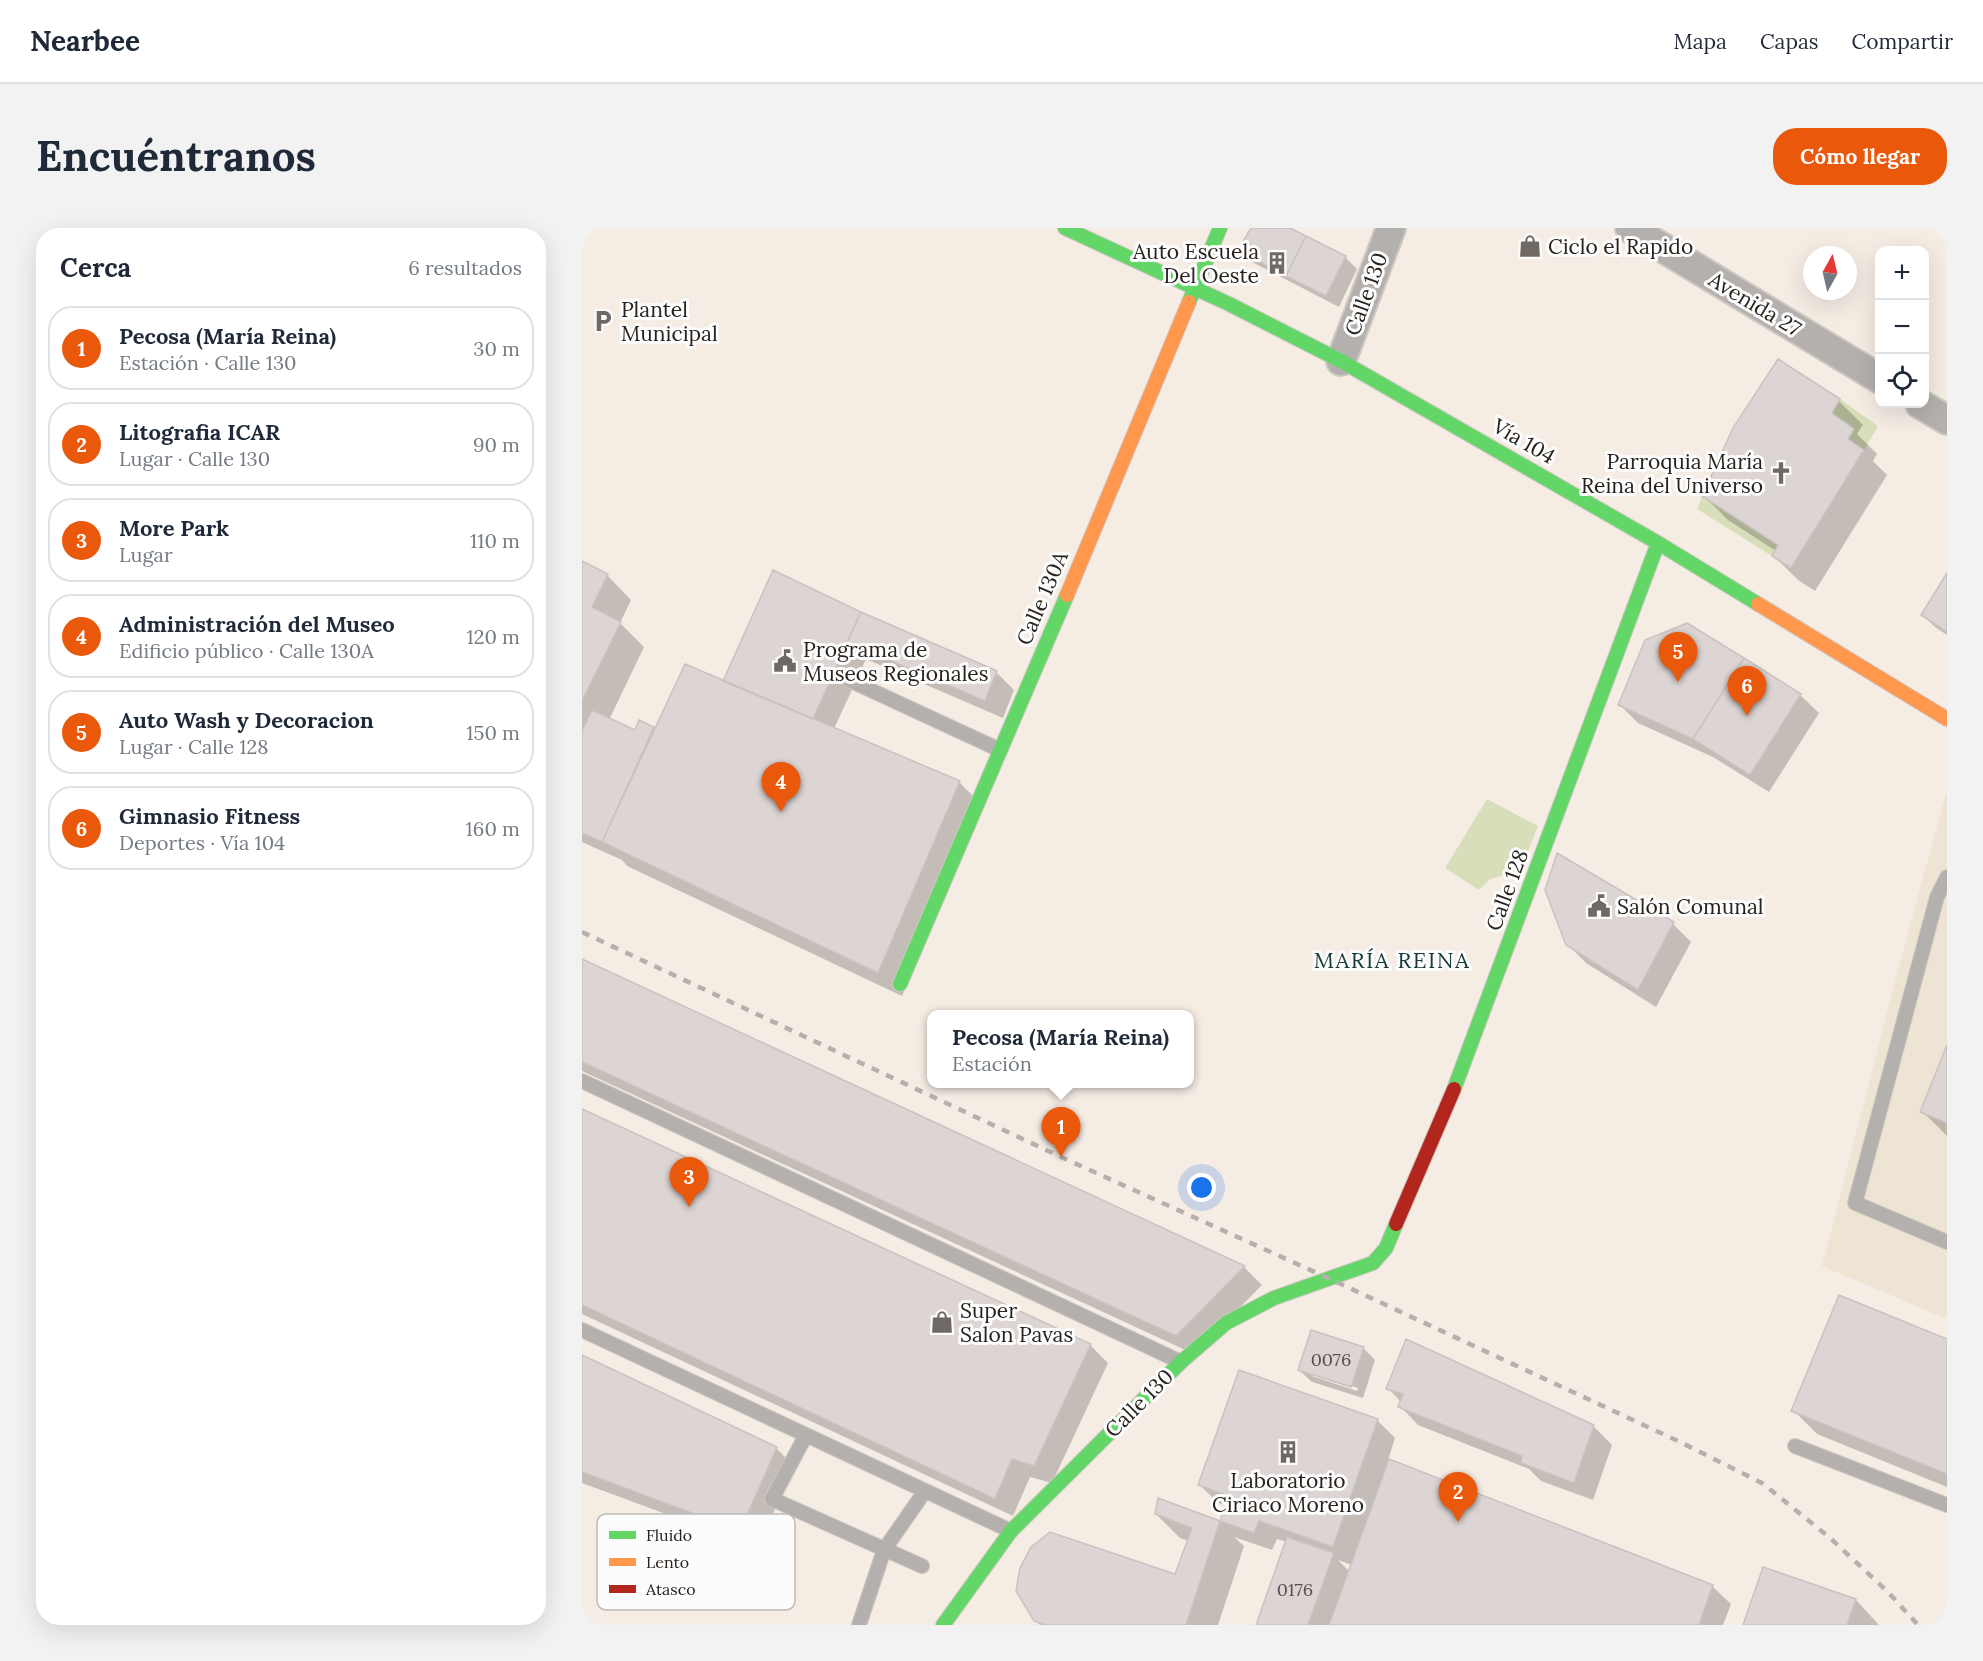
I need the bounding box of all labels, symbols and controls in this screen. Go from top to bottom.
text: Nearbee [30,23,140,59]
text: Mapa [1673,28,1727,55]
text: Capas [1760,28,1819,55]
text: Compartir [1852,28,1953,55]
button: Cómo llegar [1773,128,1947,185]
text: Encuéntranos [36,129,316,183]
shop icon: Ciclo el Rapido [1517,233,1543,259]
place label: Ciclo el Rapido [1548,233,1693,260]
place label: Auto Escuela Del Oeste [1132,238,1259,289]
north arrow [1803,246,1857,300]
map controls [1875,246,1929,408]
button: + [1875,246,1929,300]
street label: Calle 130 [1339,249,1393,339]
building icon: Auto Escuela Del Oeste [1264,250,1290,276]
text: Cerca [60,251,131,284]
text: 6 resultados [408,255,522,280]
street label: Avenida 27 [1703,265,1806,342]
place label: Plantel Municipal [621,296,718,347]
button: − [1875,300,1929,354]
parking icon: Plantel Municipal [590,308,616,334]
text: Pecosa (María Reina) [119,322,336,350]
text: 1 [77,336,86,361]
text: 30 m [473,336,520,361]
text: Estación · Calle 130 [119,350,297,375]
button: locate [1875,354,1929,408]
street label: Vía 104 [1487,412,1560,470]
text: Litografia ICAR [119,418,280,446]
text: 2 [76,432,87,457]
text: 90 m [473,432,520,457]
text: Lugar · Calle 130 [119,446,270,471]
place label: Parroquia María Reina del Universo [1581,448,1763,499]
church icon: Parroquia María Reina del Universo [1768,460,1794,486]
text: More Park [119,514,229,542]
text: 3 [76,528,87,553]
text: 110 m [470,528,520,553]
text: Lugar [119,542,173,567]
street label: Calle 130A [1010,546,1074,649]
text: Administración del Museo [119,610,395,638]
text: 4 [76,624,87,649]
text: 120 m [466,624,520,649]
pin: 5 [1658,632,1698,682]
place label: Programa de Museos Regionales [803,636,988,687]
text: Edificio público · Calle 130A [119,638,374,663]
public building icon: Programa de Museos Regionales [772,648,798,674]
pin: 6 [1728,666,1766,716]
text: Auto Wash y Decoracion [119,706,374,734]
text: 5 [76,720,87,745]
text: 150 m [466,720,520,745]
text: Lugar · Calle 128 [119,734,269,759]
pin: 4 [762,762,800,812]
text: Gimnasio Fitness [119,802,300,830]
text: 6 [76,816,87,841]
text: 160 m [466,816,520,841]
text: Deportes · Vía 104 [119,830,285,855]
street label: Calle 128 [1480,846,1534,934]
public building icon: Salón Comunal [1586,893,1612,919]
place label: Salón Comunal [1617,893,1764,920]
district label: MARÍA REINA [1314,946,1470,974]
popup [927,1010,1194,1088]
text: Pecosa (María Reina) [952,1023,1169,1051]
text: Estación [952,1051,1032,1076]
pin: 1 [1042,1108,1080,1157]
pin: 3 [670,1158,708,1207]
your location [1187,1173,1216,1202]
place label: Super Salon Pavas [960,1297,1073,1348]
shop icon: Super Salon Pavas [929,1309,955,1335]
house number: 0076 [1311,1348,1351,1371]
street label: Calle 130 [1099,1363,1179,1443]
building icon: Laboratorio Ciriaco Moreno [1275,1439,1301,1465]
place label: Laboratorio Ciriaco Moreno [1212,1467,1364,1518]
pin: 2 [1438,1472,1478,1522]
legend [597,1514,795,1610]
text: Fluido [646,1525,692,1545]
text: Lento [646,1552,689,1572]
house number: 0176 [1277,1578,1313,1601]
text: Atasco [645,1579,696,1599]

